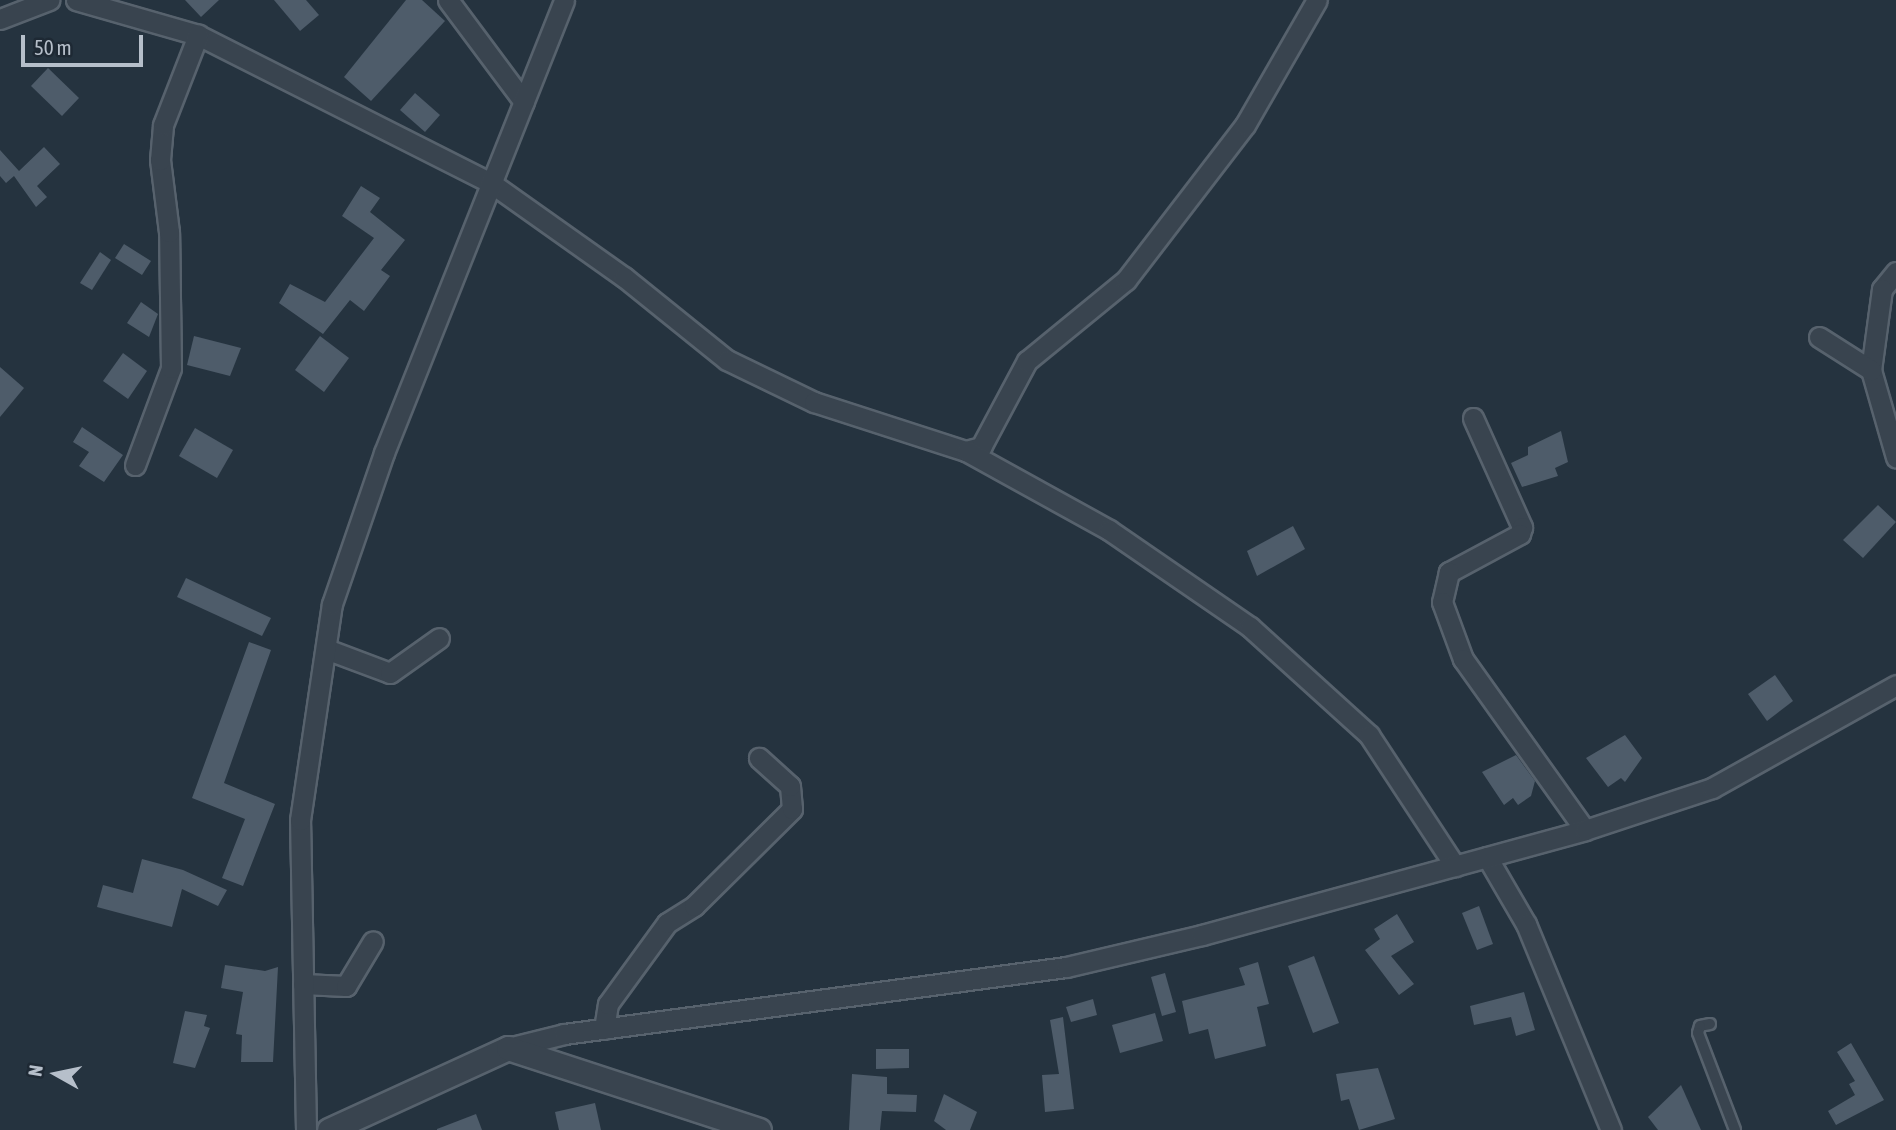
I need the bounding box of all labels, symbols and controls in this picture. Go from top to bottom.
scale bar [24,21,147,65]
text: 50 m [34,35,72,59]
north arrow [21,1039,91,1109]
text: N [24,1063,47,1078]

